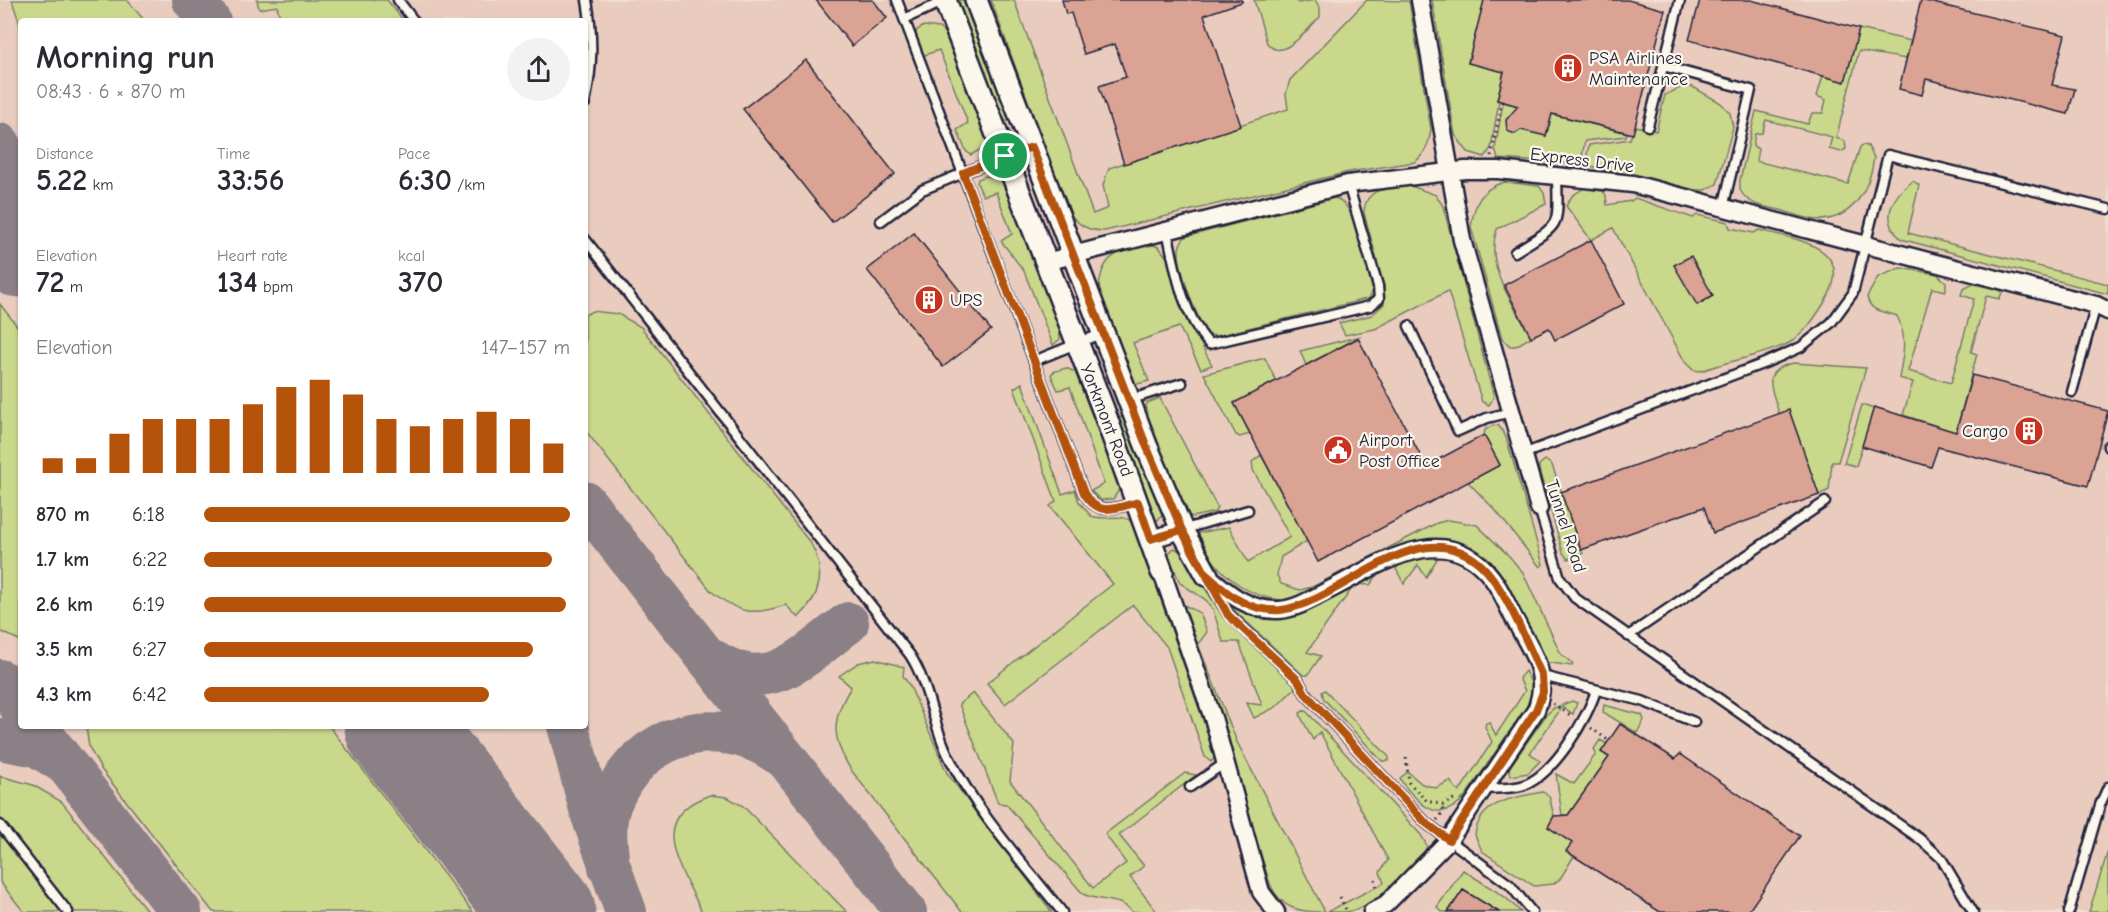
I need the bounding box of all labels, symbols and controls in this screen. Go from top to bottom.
text: Morning run [36,38,215,76]
button: share [507,38,570,101]
place label: PSA Airlines Maintenance [1589,48,1688,90]
building icon: PSA Airlines Maintenance [1552,52,1584,84]
text: 08:43 · 6 × 870 m [36,80,186,103]
pin [979,130,1030,181]
icon: arrive [988,139,1021,172]
street label: Express Drive [1529,144,1635,177]
text: Distance [36,145,93,163]
text: Time [217,145,250,163]
text: Pace [398,145,430,163]
text: 5.22 [36,163,87,198]
text: 33:56 [217,163,284,198]
text: 6:30 [398,163,452,198]
text: km [87,176,114,194]
text: /km [452,176,485,194]
text: Elevation [36,247,97,265]
text: Heart rate [217,247,288,265]
text: kcal [398,247,425,265]
text: 72 [36,265,64,300]
text: 134 [217,265,258,300]
text: 370 [398,265,443,300]
text: m [64,278,83,296]
text: bpm [258,278,293,296]
building icon: UPS [913,284,945,316]
place label: UPS [950,290,983,311]
text: Elevation [36,336,113,359]
text: 147–157 m [481,336,570,359]
street label: Yorkmont Road [1075,361,1138,480]
building icon: Cargo [2013,415,2045,447]
place label: Cargo [1962,421,2008,442]
place label: Airport Post Office [1359,430,1440,472]
public building icon: Airport Post Office [1322,434,1354,466]
street label: Tunnel Road [1541,477,1590,575]
text: 870 m [36,503,90,526]
text: 6:18 [132,503,165,526]
text: 1.7 km [36,548,89,571]
text: 6:22 [132,548,167,571]
text: 2.6 km [36,593,93,616]
text: 6:19 [132,593,165,616]
text: 3.5 km [36,638,93,661]
text: 6:27 [132,638,166,661]
text: 4.3 km [36,683,92,706]
text: 6:42 [132,683,167,706]

